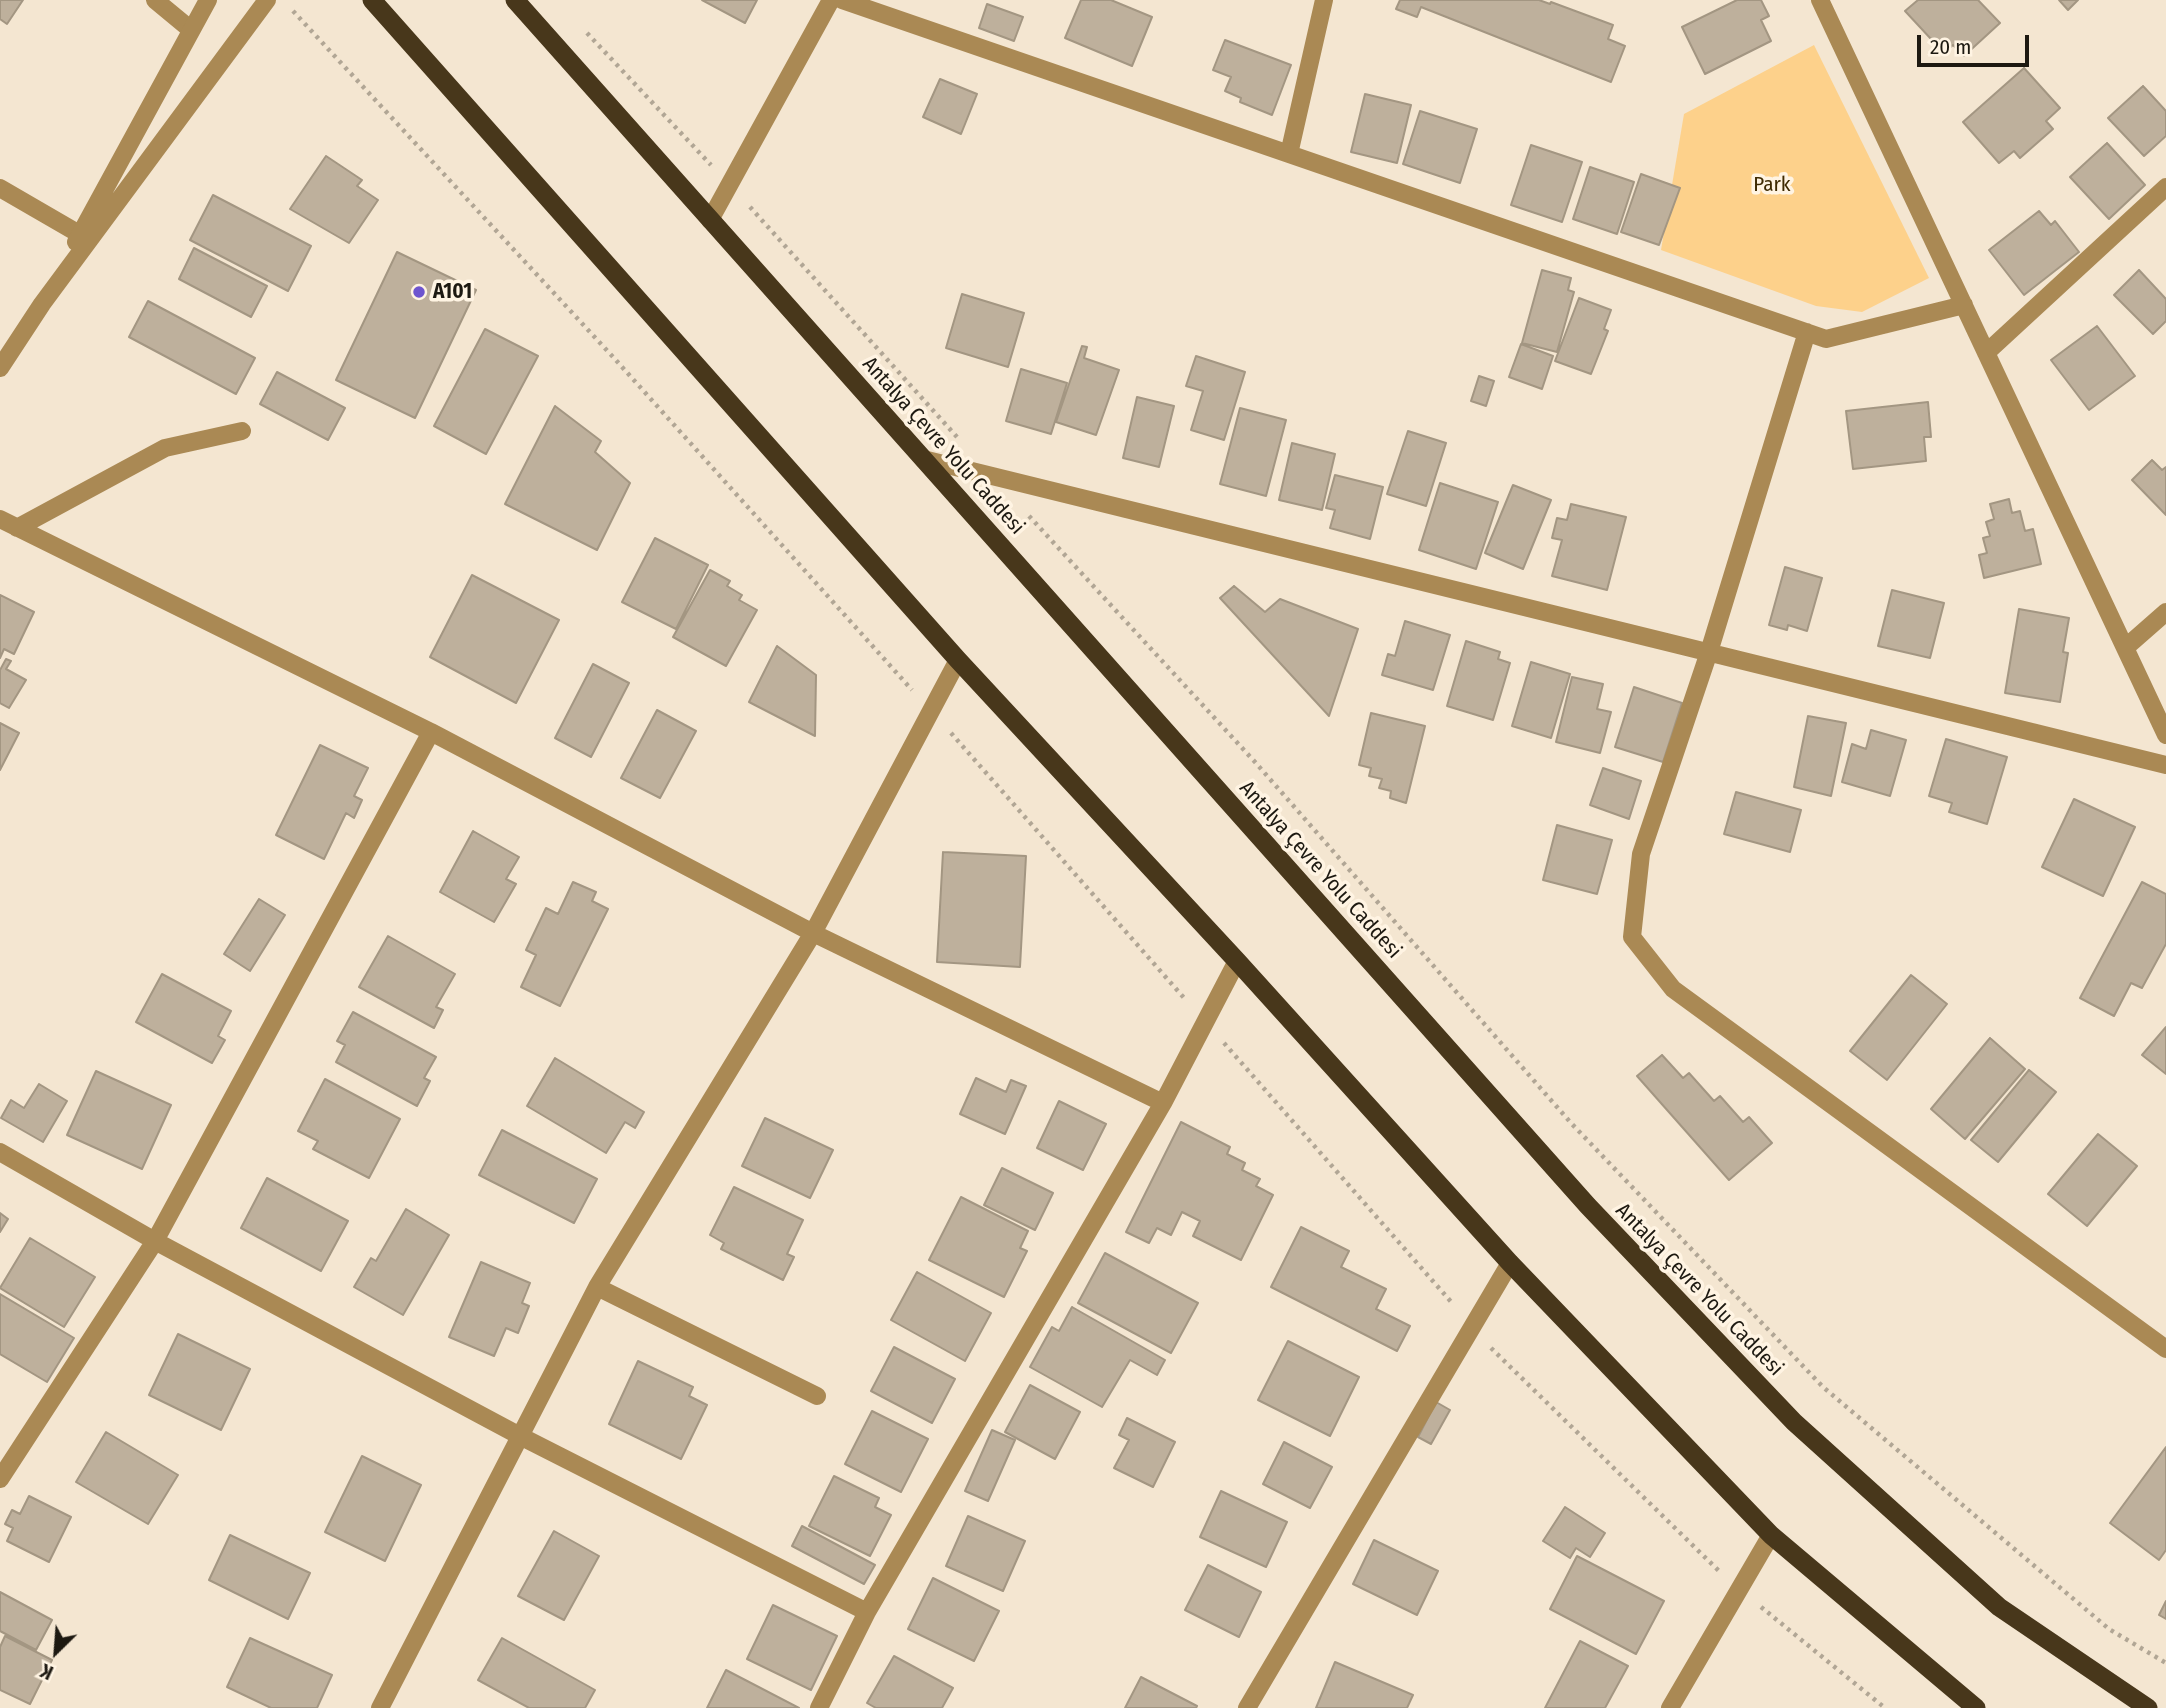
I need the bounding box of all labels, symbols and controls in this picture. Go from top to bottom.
scale bar [1921,21,2033,65]
text: 20 m [1930,34,1971,60]
park label: Park [1753,172,1791,198]
place label: A101 [433,279,472,305]
marker: A101 [411,284,427,300]
street label: Antalya Çevre Yolu Caddesi [857,352,1029,540]
street label: Antalya Çevre Yolu Caddesi [1234,776,1406,964]
street label: Antalya Çevre Yolu Caddesi [1610,1198,1788,1382]
north arrow [21,1617,91,1687]
text: K [37,1659,57,1684]

